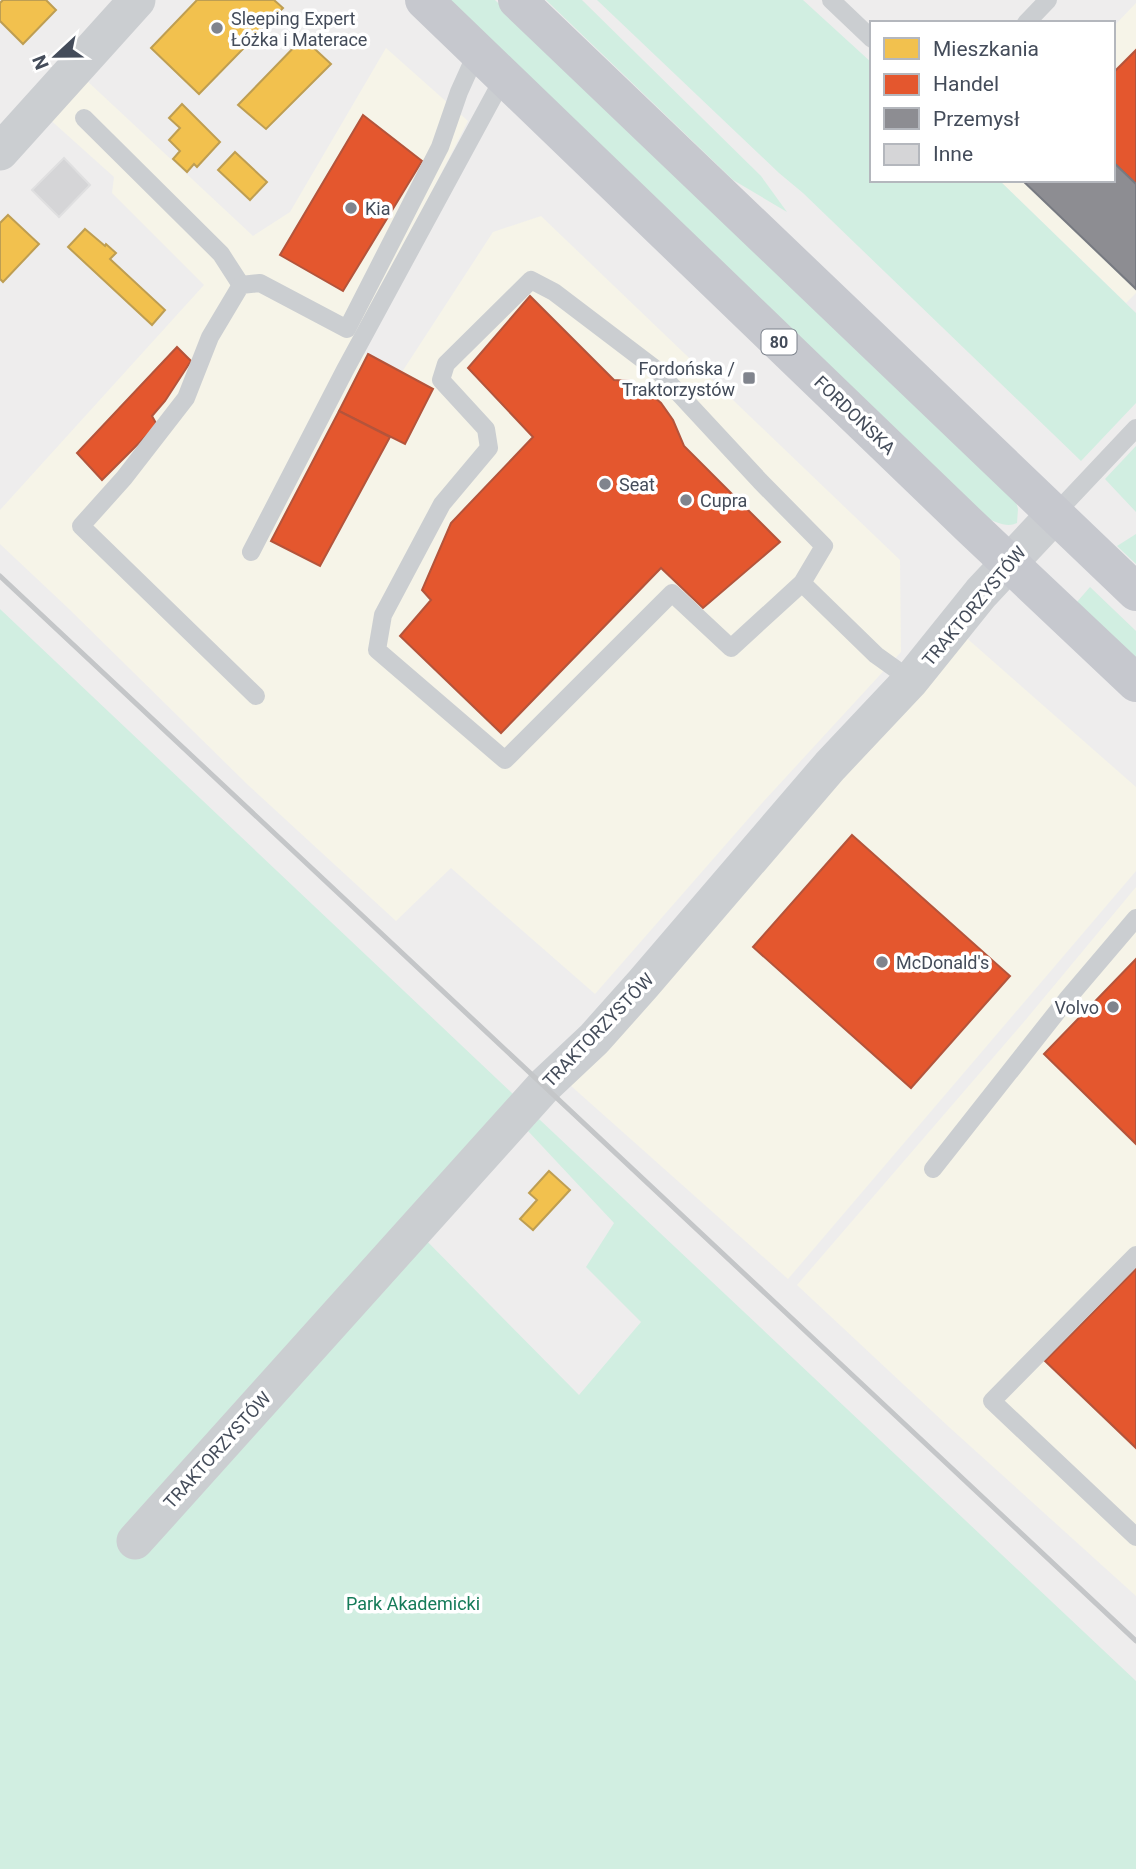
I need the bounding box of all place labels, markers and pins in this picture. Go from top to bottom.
place label: Sleeping Expert Łóżka i Materace [231,8,367,50]
marker: Sleeping Expert Łóżka i Materace [209,20,225,36]
place label: Kia [365,198,390,219]
marker: Kia [343,200,359,216]
place label: Fordońska / Traktorzystów [622,358,735,400]
marker: Fordońska / Traktorzystów [741,370,757,386]
place label: Seat [619,474,655,495]
marker: Seat [597,476,613,492]
place label: Cupra [700,490,747,511]
marker: Cupra [678,492,694,508]
place label: McDonald's [896,952,989,973]
marker: McDonald's [874,954,890,970]
place label: Volvo [1054,997,1099,1018]
marker: Volvo [1105,999,1121,1015]

